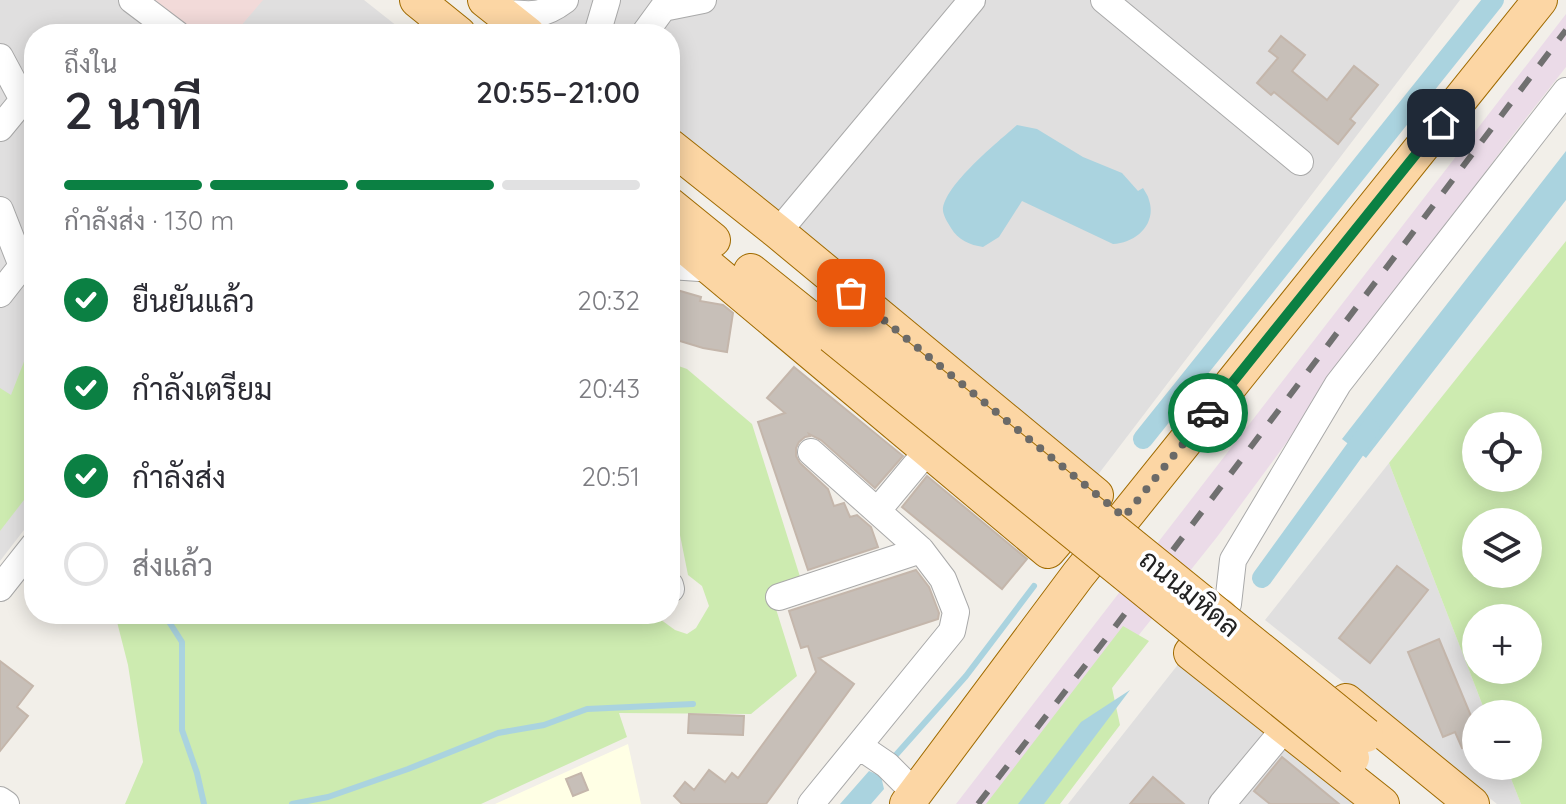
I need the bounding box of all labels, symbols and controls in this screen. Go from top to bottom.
text: ถึงใน [64,47,117,80]
text: 20:55–21:00 [476,73,640,111]
text: 2 นาที [64,77,202,142]
pin [1407,89,1475,157]
icon: home [1419,101,1463,145]
text: กำลังส่ง · 130 m [64,204,234,237]
pin [817,259,885,327]
icon: bag [829,271,873,315]
icon: check [64,278,108,322]
text: ยืนยันแล้ว [132,282,255,320]
text: 20:32 [577,284,640,317]
icon: check [64,366,108,410]
text: กำลังเตรียม [132,370,272,408]
text: 20:43 [578,372,640,405]
courier [1168,373,1248,453]
icon: car [1186,391,1230,435]
map controls [1462,412,1542,780]
button: locate [1462,412,1542,492]
icon: check [64,454,108,498]
text: กำลังส่ง [132,458,226,496]
text: 20:51 [581,460,640,493]
button: layers [1462,508,1542,588]
street label: ถนนมหิดล [1133,541,1248,644]
text: ส่งแล้ว [132,546,213,584]
button: + [1462,604,1542,684]
button: − [1462,700,1542,780]

